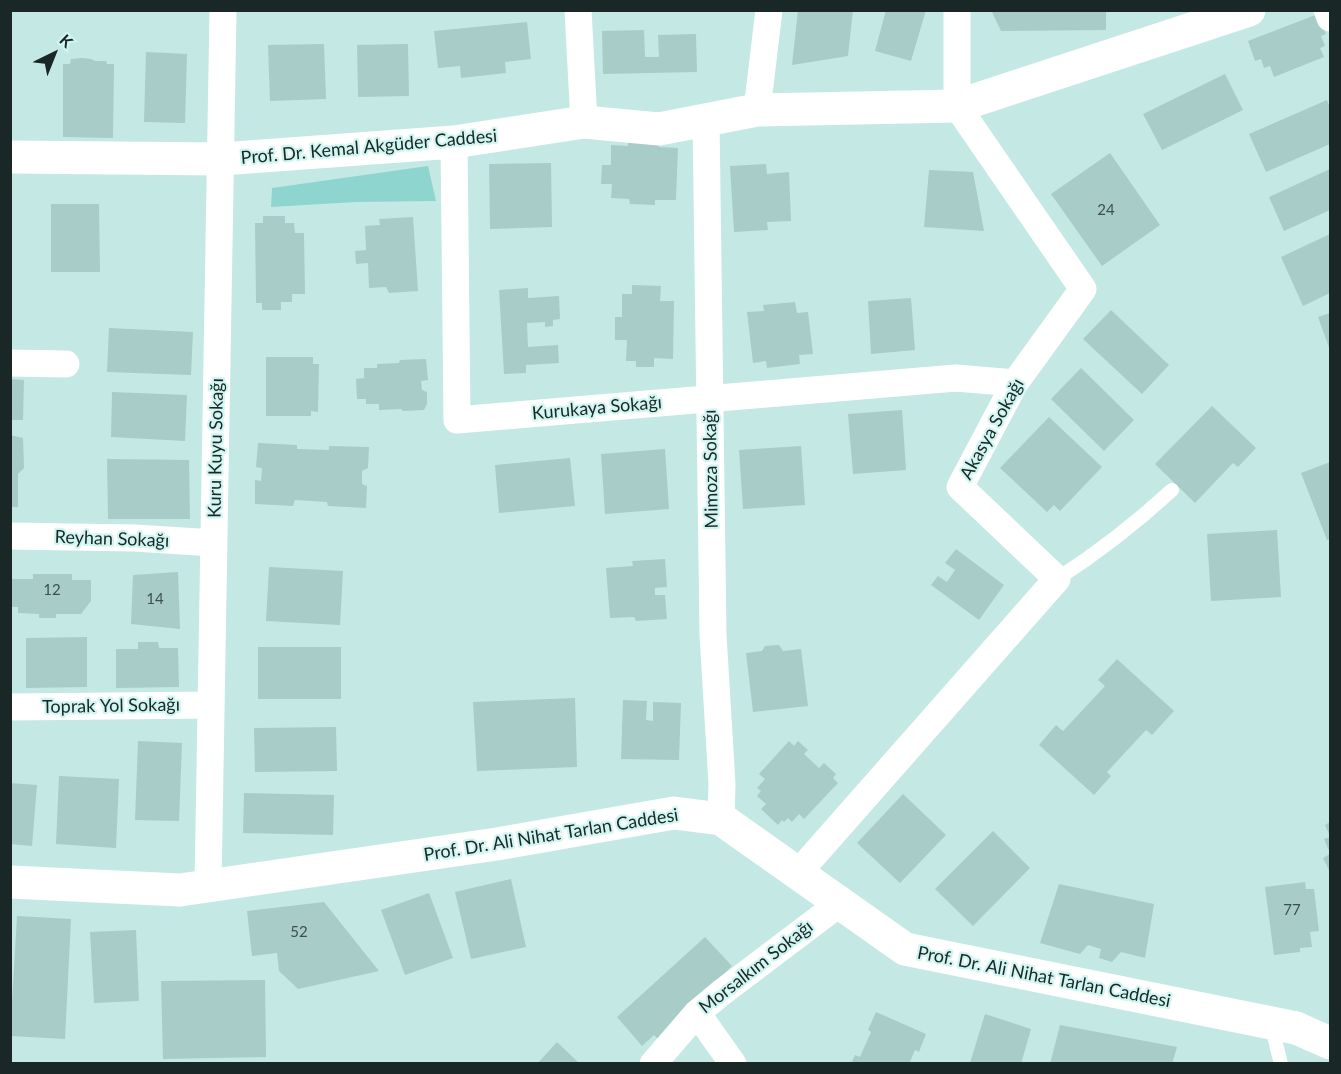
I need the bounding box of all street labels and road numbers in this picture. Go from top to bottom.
street label: Prof. Dr. Kemal Akgüder Caddesi [240,125,498,169]
street label: Akasya Sokağı [955,375,1029,483]
street label: Kuru Kuyu Sokağı [204,378,228,518]
street label: Kurukaya Sokağı [531,392,663,424]
street label: Mimoza Sokağı [699,409,723,529]
street label: Reyhan Sokağı [54,526,170,552]
street label: Toprak Yol Sokağı [42,694,180,718]
street label: Prof. Dr. Ali Nihat Tarlan Caddesi [422,804,680,866]
street label: Morsalkım Sokağı [695,916,817,1018]
street label: Prof. Dr. Ali Nihat Tarlan Caddesi [915,942,1173,1012]

